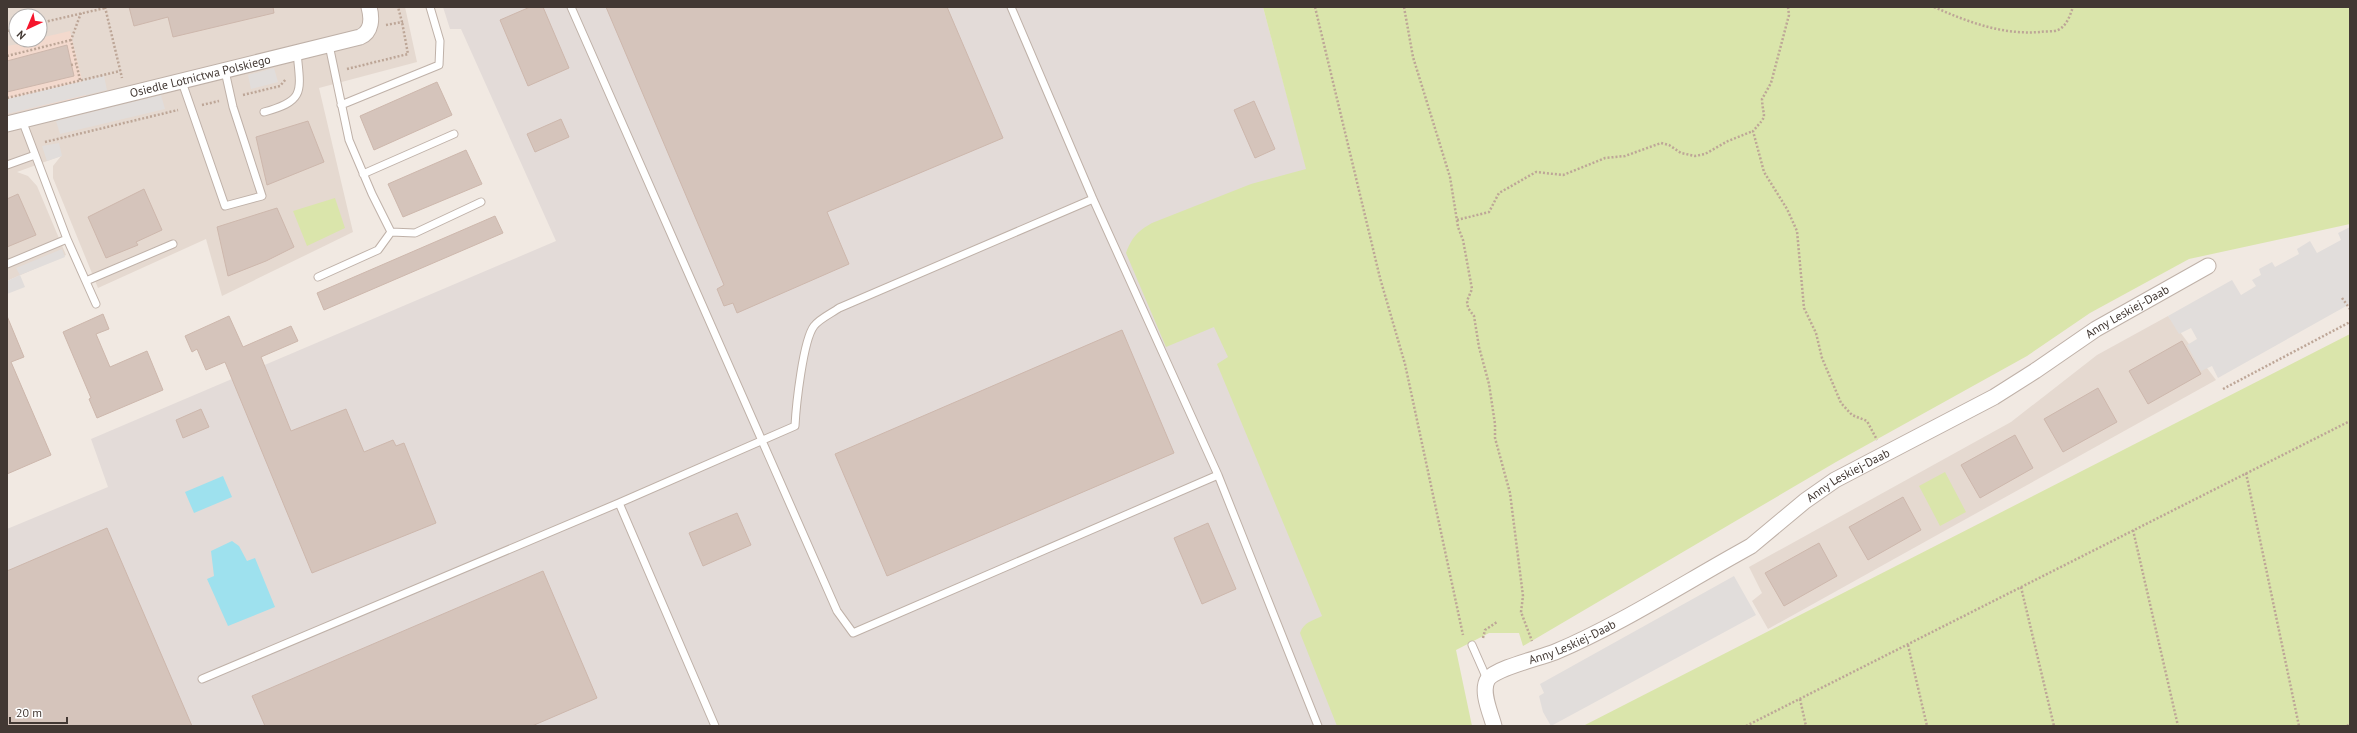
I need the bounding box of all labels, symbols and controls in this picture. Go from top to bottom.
north arrow [8,8,48,48]
text: N [14,28,29,43]
street label: Osiedle Lotnictwa Polskiego [128,51,272,100]
street label: Anny Leskiej-Daab [2082,281,2172,341]
street label: Anny Leskiej-Daab [1803,445,1892,505]
street label: Anny Leskiej-Daab [1527,616,1618,667]
scale bar [10,699,67,725]
text: 20 m [16,705,42,720]

